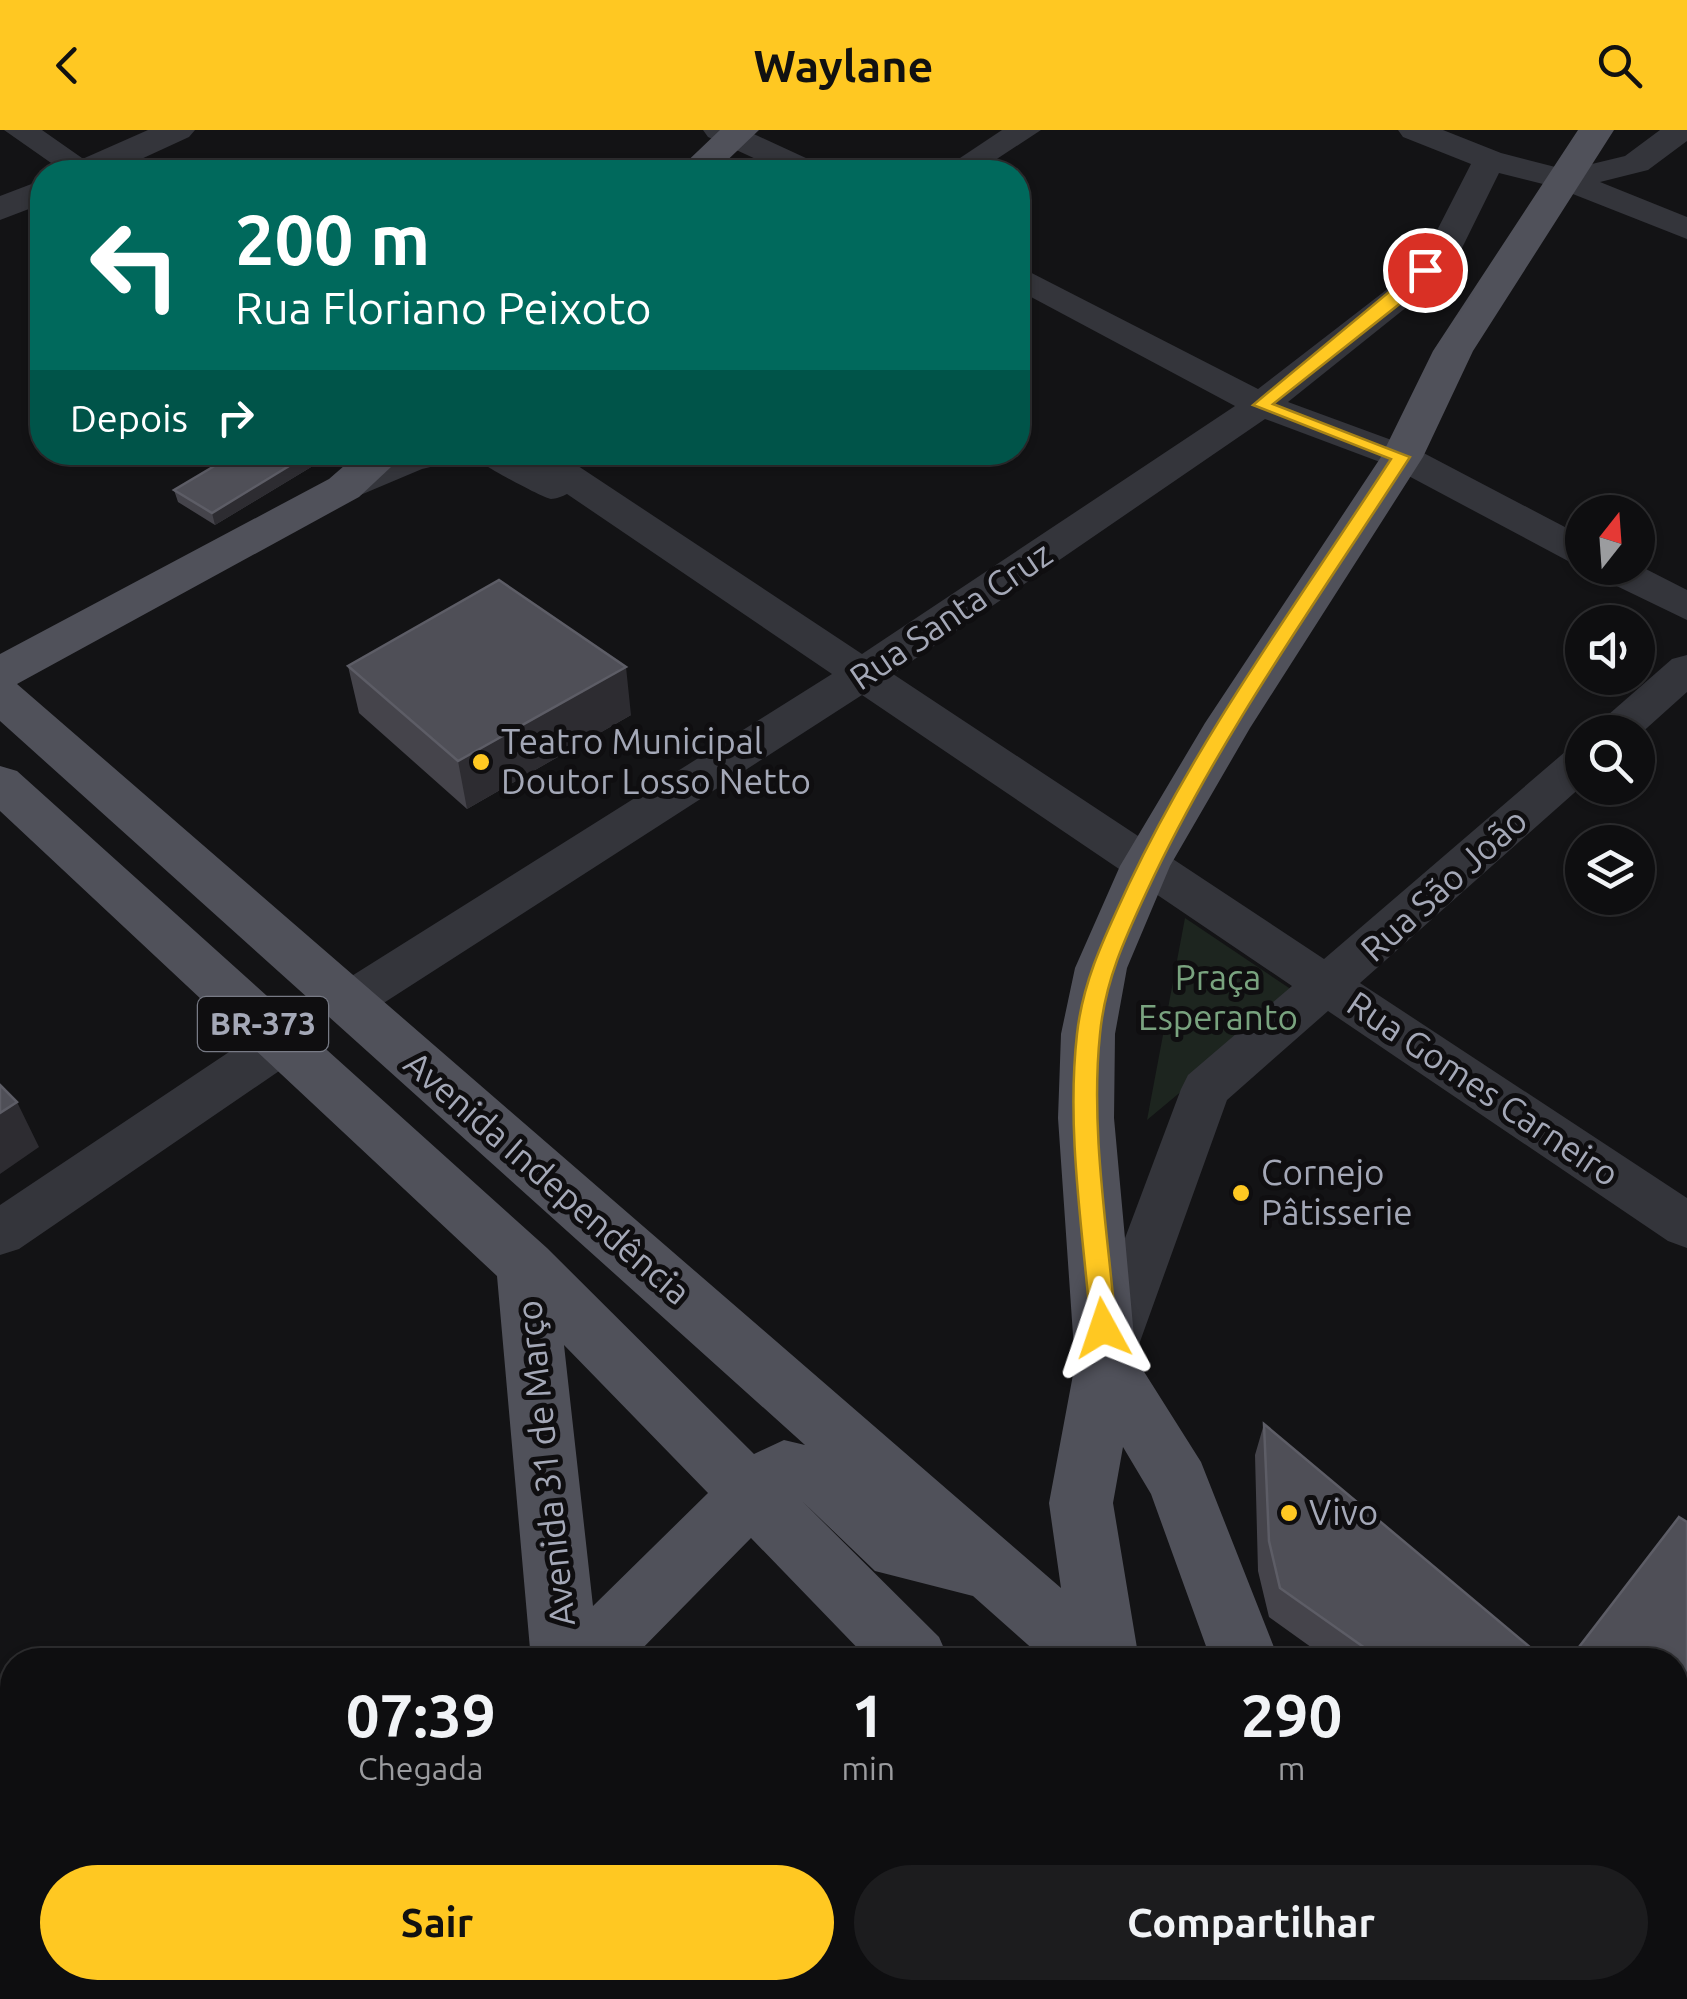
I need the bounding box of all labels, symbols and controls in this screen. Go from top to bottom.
icon: back [40,38,95,93]
icon: search [1592,38,1647,93]
text: Waylane [754,40,933,91]
icon: left [70,200,200,330]
text: 200 m [235,200,430,278]
pin [1383,228,1468,313]
icon: arrive [1398,243,1453,298]
text: Rua Floriano Peixoto [235,282,652,333]
icon: right [208,390,263,445]
text: Depois [70,397,188,439]
north arrow [1565,495,1655,585]
map controls [1565,495,1655,915]
street label: Rua Santa Cruz [842,533,1059,697]
button: sound [1565,605,1655,695]
button: search [1565,715,1655,805]
place label: Teatro Municipal Doutor Losso Netto [501,721,811,801]
marker: Teatro Municipal Doutor Losso Netto [470,751,492,773]
street label: Rua São João [1352,800,1534,969]
button: layers [1565,825,1655,915]
park label: Praça Esperanto [1138,957,1298,1037]
street label: Rua Gomes Carneiro [1340,983,1627,1194]
road number: BR-373 [198,997,328,1051]
street label: Avenida Independência [397,1043,698,1312]
place label: Cornejo Pâtisserie [1261,1152,1413,1232]
marker: Cornejo Pâtisserie [1230,1182,1252,1204]
position arrow [1051,1276,1155,1380]
street label: Avenida 31 de Março [508,1298,582,1628]
place label: Vivo [1309,1492,1378,1532]
marker: Vivo [1278,1502,1300,1524]
text: 07:39 [346,1681,496,1748]
text: 1 [851,1681,885,1748]
text: 290 [1241,1681,1342,1748]
text: Chegada [358,1750,484,1786]
text: min [841,1750,895,1786]
text: m [1278,1750,1305,1786]
button: Sair [40,1865,834,1980]
button: Compartilhar [854,1865,1648,1980]

